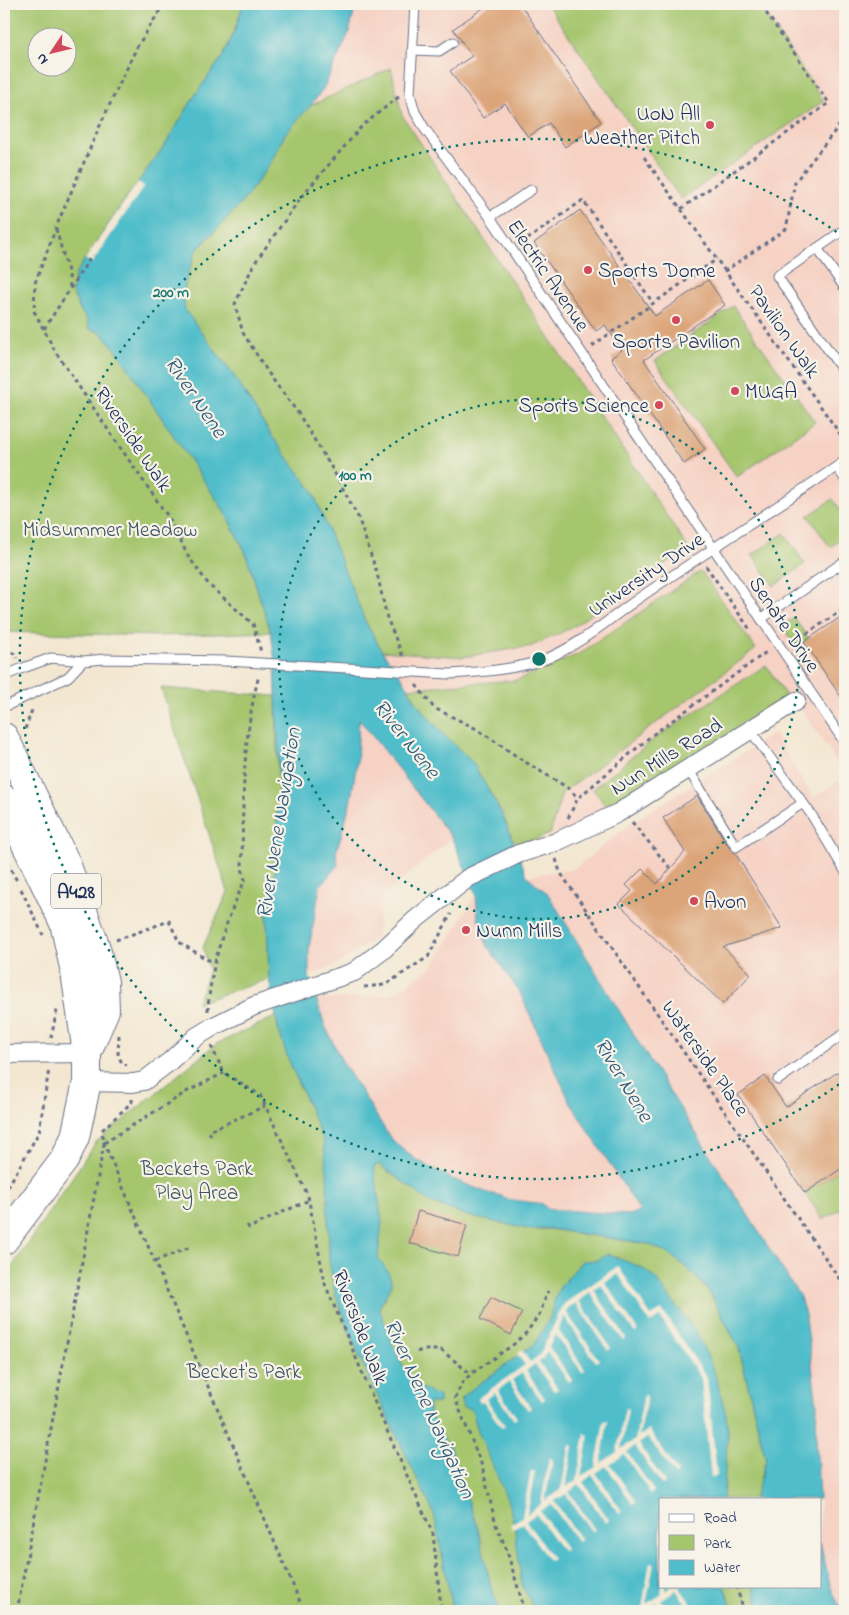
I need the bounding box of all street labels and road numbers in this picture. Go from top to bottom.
street label: Electric Avenue [499,214,596,339]
street label: Pavilion Walk [740,279,827,386]
street label: Riverside Walk [86,381,179,499]
street label: University Drive [583,525,713,627]
street label: Senate Drive [740,571,827,680]
street label: Nun Mills Road [605,711,729,804]
road number: A428 [51,874,101,908]
street label: Waterside Place [653,995,756,1124]
street label: Riverside Walk [323,1266,395,1390]

